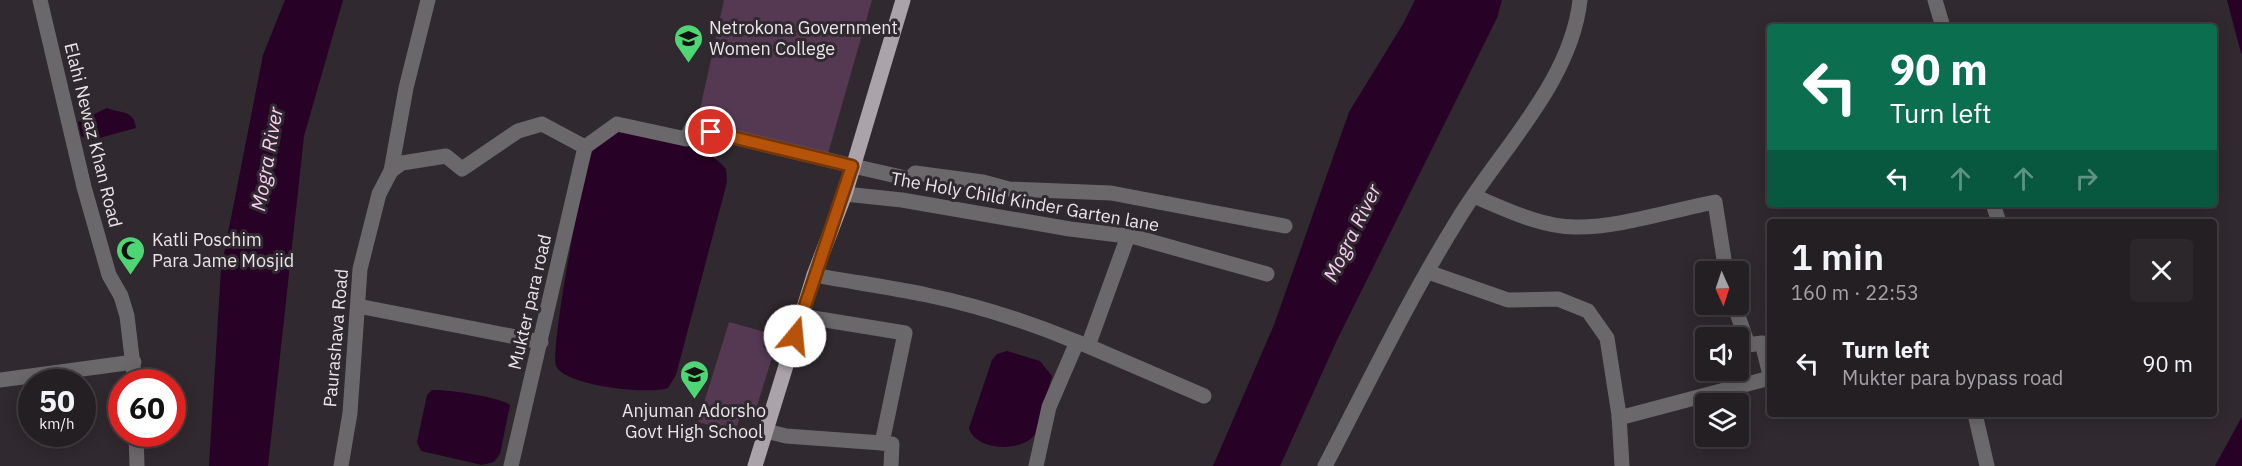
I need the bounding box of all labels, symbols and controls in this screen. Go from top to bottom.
place label: Netrokona Government Women College [709,16,898,60]
school or university icon: Netrokona Government Women College [672,22,704,64]
street label: Elahi Newaz Khan Road [59,40,128,230]
text: 90 m [1890,42,1988,97]
icon: left [1791,48,1869,126]
text: Turn left [1890,95,1991,130]
water label: Mogra River [244,104,289,213]
pin [685,106,736,157]
icon: arrive [694,115,727,148]
icon: left [1881,162,1914,195]
icon: ahead [1944,162,1977,195]
icon: ahead [2007,162,2040,195]
icon: right [2070,162,2103,195]
street label: The Holy Child Kinder Garten lane [889,167,1161,236]
water label: Mogra River [1316,179,1387,286]
place label: Katli Poschim Para Jame Mosjid [152,228,294,272]
street label: Mukter para road [503,232,556,372]
text: 1 min [1791,233,1884,280]
mosque icon: Katli Poschim Para Jame Mosjid [115,234,147,276]
button: close [2130,239,2193,302]
north arrow [1695,261,1749,315]
map controls [1695,261,1749,447]
street label: Paurashava Road [318,268,353,408]
text: 160 m · 22:53 [1791,279,1919,306]
position arrow [763,304,827,368]
button: sound [1695,327,1749,381]
text: Turn left [1842,335,1930,364]
icon: left [1791,347,1824,380]
text: 90 m [2142,349,2193,378]
school or university icon: Anjuman Adorsho Govt High School [678,358,710,400]
text: Mukter para bypass road [1842,364,2063,391]
speed limit sign: 60 [108,369,186,447]
text: 50 [39,381,75,420]
button: layers [1695,393,1749,447]
place label: Anjuman Adorsho Govt High School [622,399,766,443]
text: km/h [39,414,75,433]

